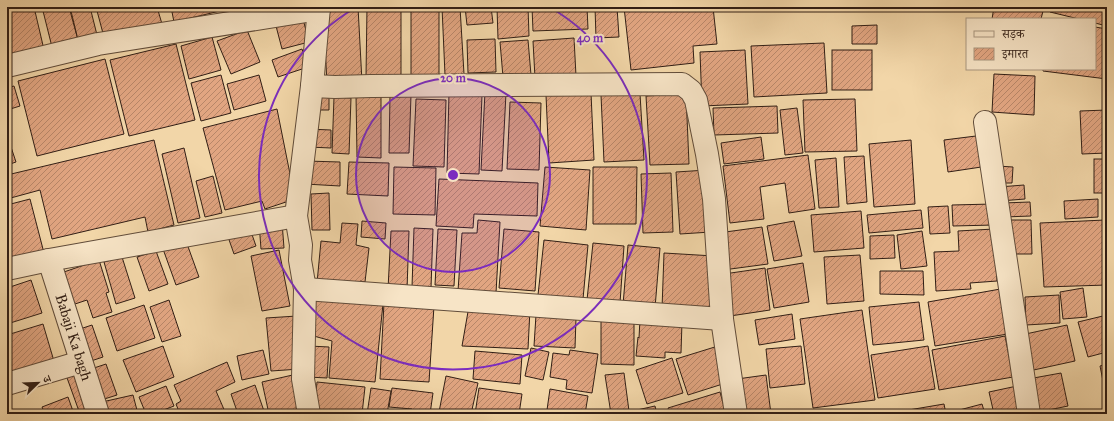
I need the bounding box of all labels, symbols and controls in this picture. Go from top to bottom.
legend [966,18,1096,70]
text: सड़क [1001,27,1026,41]
text: 40 m [577,31,604,46]
text: इमारत [1001,47,1029,61]
text: 20 m [440,71,467,85]
centre of rings [446,168,460,182]
street label: Babaji Ka bagh [51,292,96,383]
north arrow [18,363,58,403]
text: उ [39,373,54,386]

